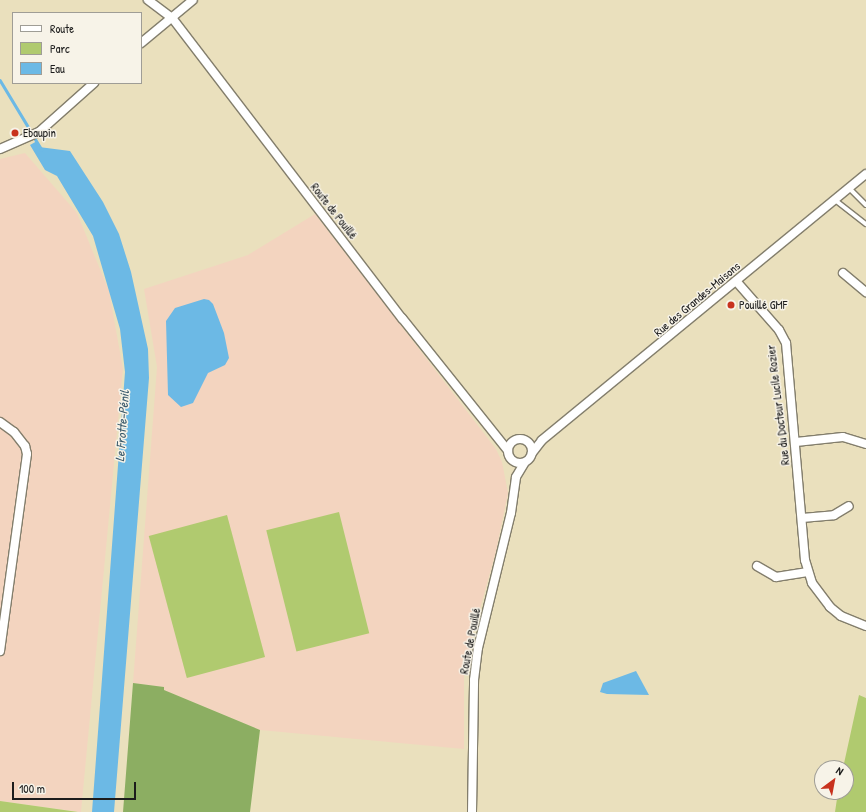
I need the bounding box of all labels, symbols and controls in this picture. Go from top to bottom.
legend [12,12,142,84]
text: Route [50,20,74,37]
text: Parc [50,40,70,57]
text: Eau [50,60,65,77]
place label: Ebaupin [23,126,56,140]
marker: Ebaupin [10,128,20,138]
street label: Route de Pouillé [308,180,360,242]
street label: Rue des Grandes-Maisons [651,259,743,339]
place label: Pouillé GMF [739,298,787,312]
marker: Pouillé GMF [726,300,736,310]
street label: Rue du Docteur Lucile Rozier [763,344,793,466]
water label: Le Frotte-Pénil [112,390,132,462]
street label: Route de Pouillé [457,607,483,675]
north arrow [814,760,854,800]
text: N [834,763,846,778]
scale bar [14,774,138,800]
text: 100 m [19,780,45,797]

